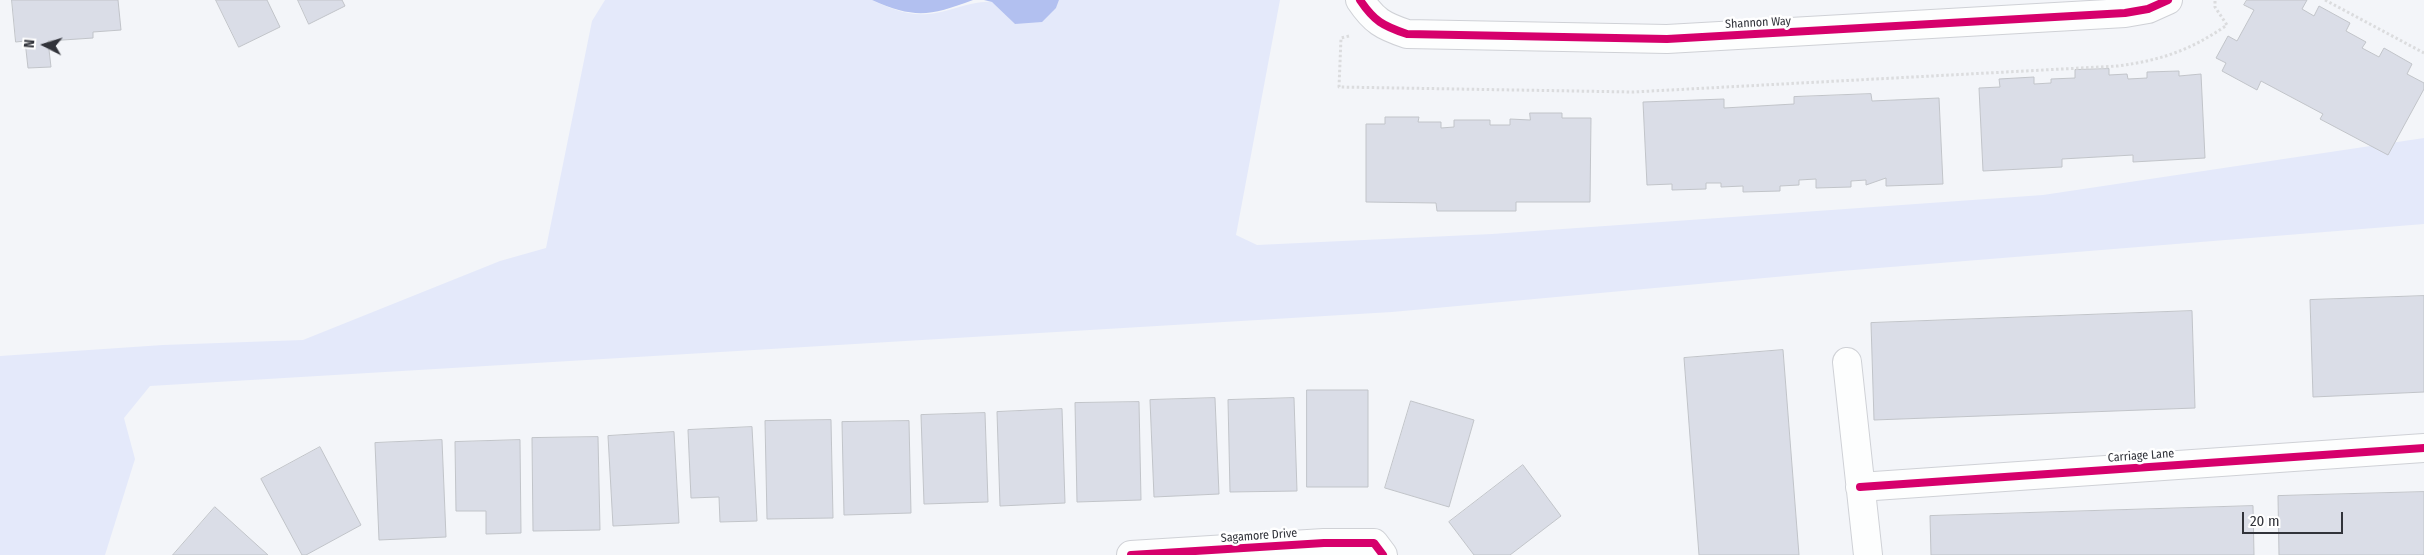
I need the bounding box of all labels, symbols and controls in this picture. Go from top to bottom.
street label: Shannon Way [1725,14,1791,32]
north arrow [20,20,70,70]
text: N [21,39,38,49]
street label: Carriage Lane [2107,446,2175,466]
scale bar [2244,502,2345,534]
text: 20 m [2250,512,2280,530]
street label: Sagamore Drive [1220,526,1298,546]

